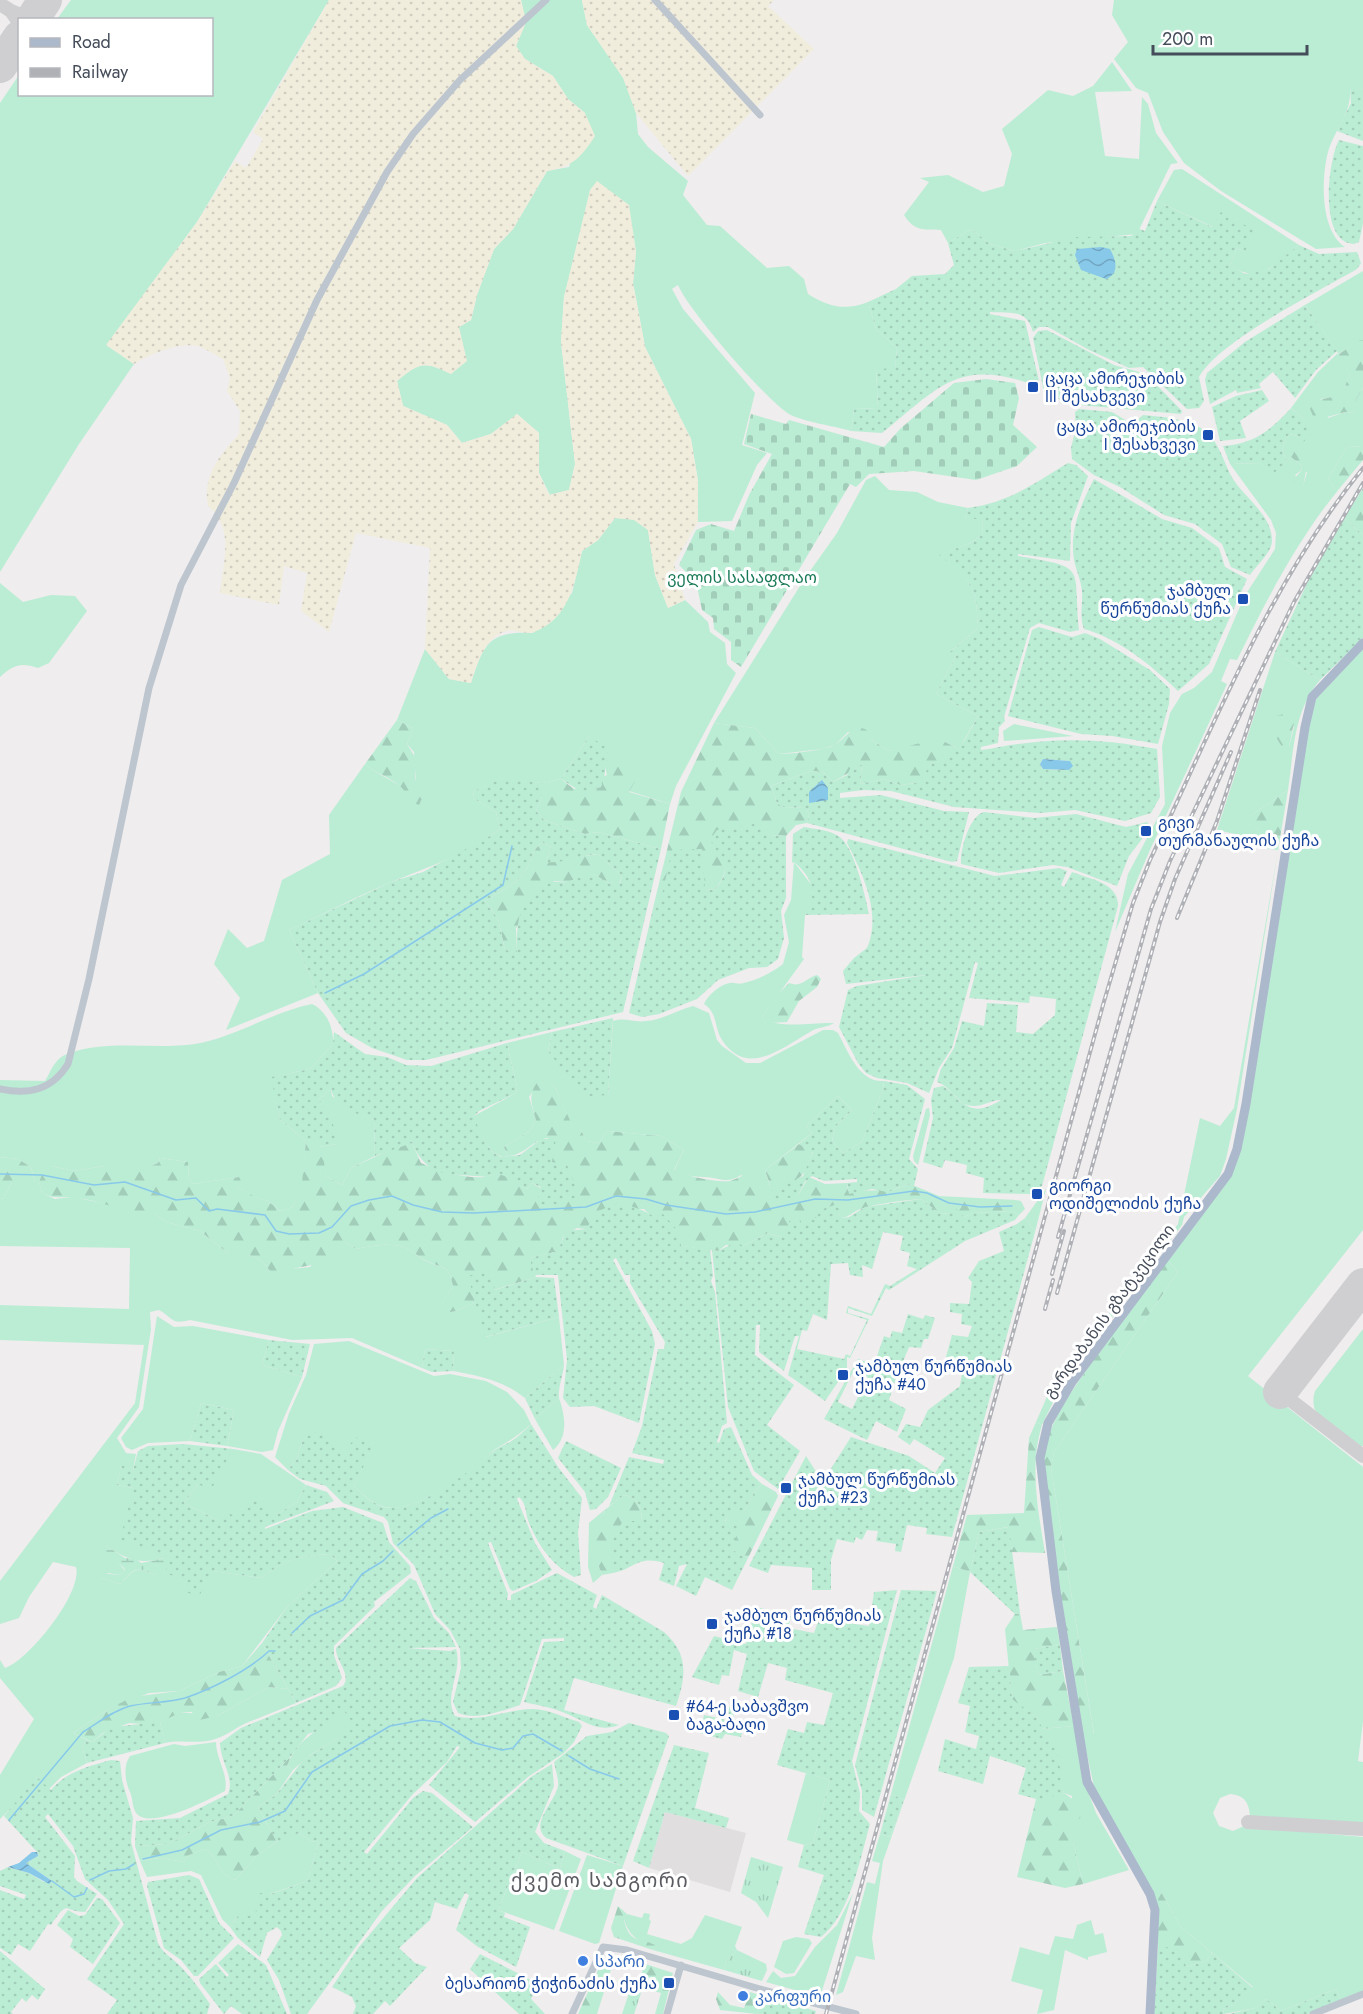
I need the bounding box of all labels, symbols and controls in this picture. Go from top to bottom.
legend [18,18,213,96]
scale bar [1153,18,1308,56]
text: 200 m [1162,26,1213,52]
text: Road [72,29,111,55]
text: Railway [72,59,128,85]
place label: ცაცა ამირეჯიბის III შესახვევი [1045,367,1184,408]
marker: ცაცა ამირეჯიბის III შესახვევი [1026,380,1040,394]
place label: ცაცა ამირეჯიბის I შესახვევი [1057,415,1196,456]
marker: ცაცა ამირეჯიბის I შესახვევი [1201,428,1215,442]
park label: ველის სასაფლაო [667,566,817,589]
place label: ჯამბულ წურწუმიას ქუჩა [1100,579,1231,620]
marker: ჯამბულ წურწუმიას ქუჩა [1236,592,1250,606]
place label: გივი თურმანაულის ქუჩა [1158,811,1319,852]
marker: გივი თურმანაულის ქუჩა [1139,824,1153,838]
place label: გიორგი ოდიშელიძის ქუჩა [1049,1174,1201,1215]
marker: გიორგი ოდიშელიძის ქუჩა [1030,1187,1044,1201]
street label: გარდაბანის გზატკეცილი [1038,1219,1180,1403]
place label: ჯამბულ წურწუმიას ქუჩა #40 [855,1355,1013,1396]
marker: ჯამბულ წურწუმიას ქუჩა #40 [836,1368,850,1382]
place label: ჯამბულ წურწუმიას ქუჩა #23 [798,1468,956,1509]
marker: ჯამბულ წურწუმიას ქუჩა #23 [779,1481,793,1495]
place label: ჯამბულ წურწუმიას ქუჩა #18 [724,1604,882,1645]
marker: ჯამბულ წურწუმიას ქუჩა #18 [705,1617,719,1631]
place label: #64-ე საბავშვო ბაგა-ბაღი [686,1695,809,1736]
marker: #64-ე საბავშვო ბაგა-ბაღი [667,1708,681,1722]
district label: ქვემო სამგორი [511,1866,689,1895]
place label: სპარი [595,1950,645,1973]
marker: სპარი [576,1954,590,1968]
place label: ბესარიონ ჭიჭინაძის ქუჩა [445,1972,657,1995]
marker: ბესარიონ ჭიჭინაძის ქუჩა [662,1976,676,1990]
place label: კარფური [755,1985,831,2008]
marker: კარფური [736,1989,750,2003]

